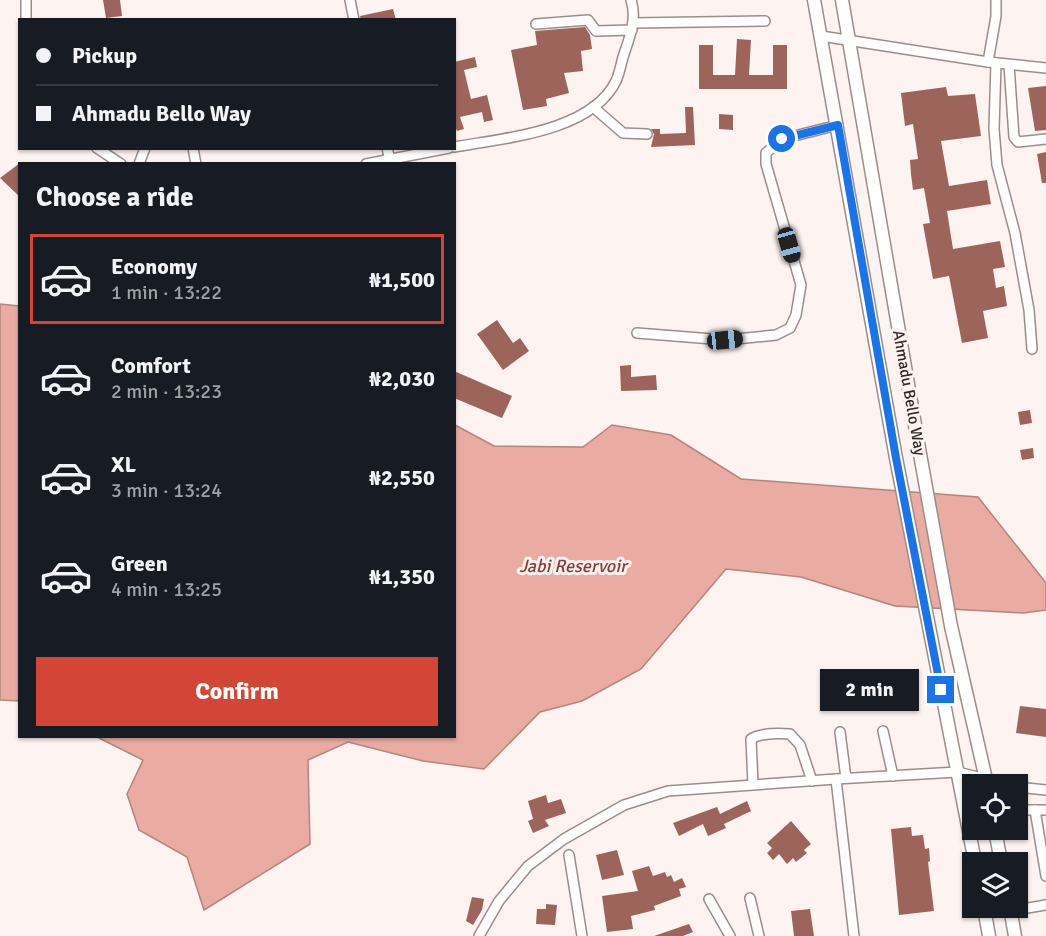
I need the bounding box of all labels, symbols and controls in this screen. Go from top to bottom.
text: Pickup [72,42,137,69]
text: Ahmadu Bello Way [72,100,251,127]
route start [768,125,795,152]
text: Choose a ride [36,181,194,214]
car [775,225,803,265]
icon: car [39,252,93,306]
text: Economy [111,253,197,280]
text: ₦1,500 [369,266,435,293]
text: 1 min · 13:22 [111,280,222,305]
car [706,329,744,351]
street label: Ahmadu Bello Way [888,329,930,458]
icon: car [39,351,93,405]
text: Comfort [111,352,191,379]
text: ₦2,030 [369,365,435,392]
text: 2 min · 13:23 [111,379,222,404]
icon: car [39,450,93,504]
text: XL [111,451,136,478]
text: ₦2,550 [369,464,435,491]
text: 3 min · 13:24 [111,478,222,503]
icon: car [39,549,93,603]
text: Green [111,550,168,577]
water label: Jabi Reservoir [519,555,629,577]
text: ₦1,350 [369,563,435,590]
text: 4 min · 13:25 [111,577,222,602]
button: Confirm [36,657,438,726]
callout: 2 min [821,669,920,711]
route end [927,676,954,703]
text: 2 min [845,677,894,702]
map controls [962,774,1028,918]
button: locate [962,774,1028,840]
button: layers [962,852,1028,918]

